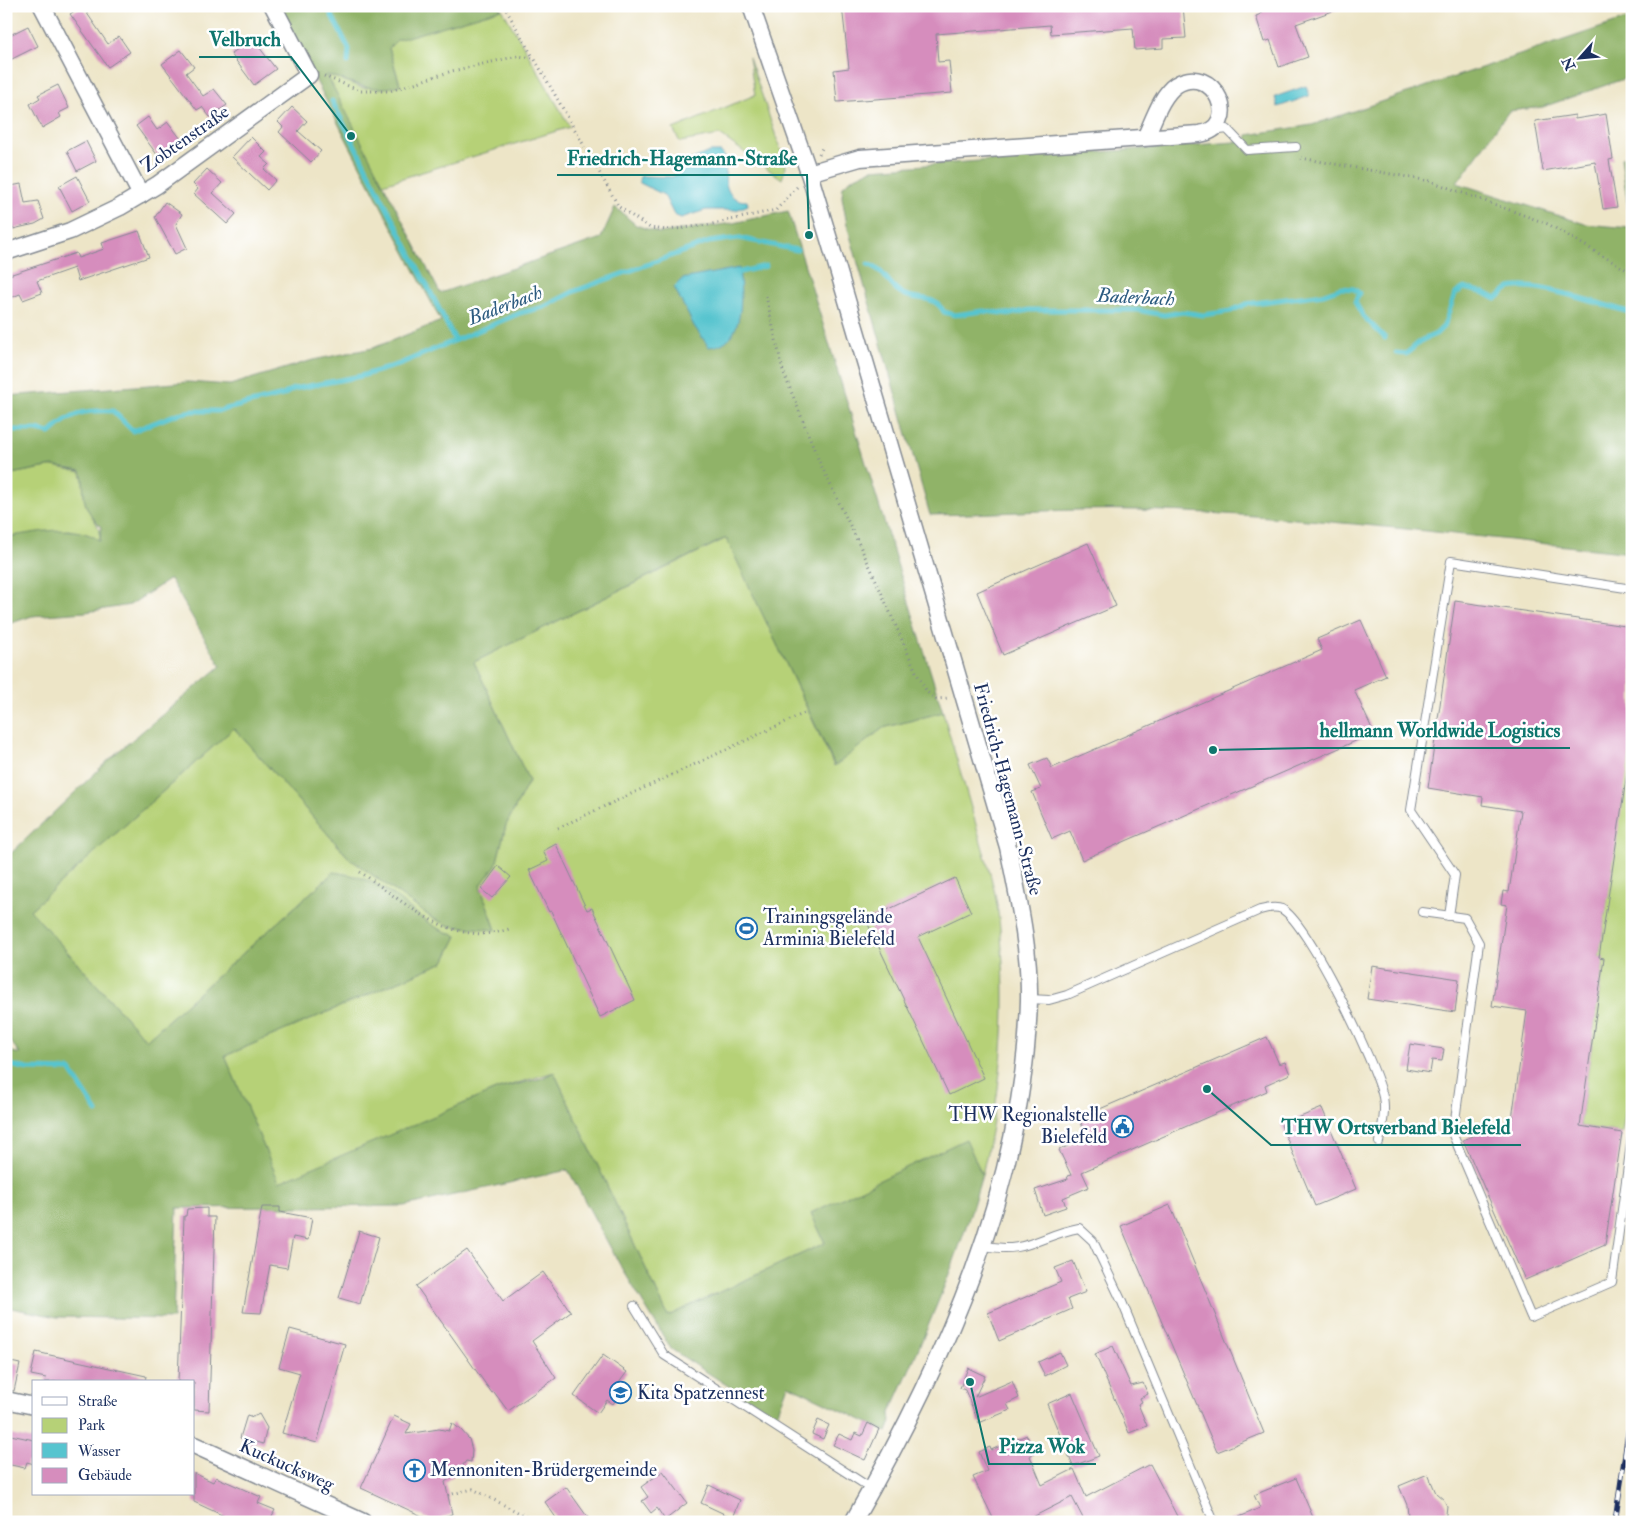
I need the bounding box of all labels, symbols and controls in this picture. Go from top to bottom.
callout: Velbruch [199,22,291,57]
text: Velbruch [208,27,282,52]
north arrow [1556,32,1606,82]
text: N [1558,54,1580,74]
street label: Zobtenstraße [136,100,234,178]
callout: Friedrich-Hagemann-Straße [557,140,807,175]
text: Friedrich-Hagemann-Straße [567,146,798,172]
water label: Baderbach [463,279,546,331]
water label: Baderbach [1096,282,1175,312]
street label: Friedrich-Hagemann-Straße [968,680,1048,898]
callout: hellmann Worldwide Logistics [1309,713,1570,748]
text: hellmann Worldwide Logistics [1320,718,1561,744]
place label: Trainingsgelände Arminia Bielefeld [762,905,895,951]
sports icon: Trainingsgelände Arminia Bielefeld [735,916,759,940]
place label: THW Regionalstelle Bielefeld [948,1103,1108,1149]
callout: THW Ortsverband Bielefeld [1271,1110,1521,1145]
public building icon: THW Regionalstelle Bielefeld [1111,1114,1135,1138]
text: THW Ortsverband Bielefeld [1280,1115,1511,1140]
legend [32,1380,195,1496]
school or university icon: Kita Spatzennest [609,1381,633,1405]
place label: Kita Spatzennest [637,1381,765,1406]
text: Straße [78,1392,117,1411]
text: Park [78,1416,105,1435]
callout: Pizza Wok [989,1429,1096,1464]
street label: Kuckucksweg [236,1433,339,1497]
text: Pizza Wok [999,1434,1086,1459]
text: Wasser [77,1442,121,1461]
church icon: Mennoniten-Brüdergemeinde [402,1458,426,1482]
place label: Mennoniten-Brüdergemeinde [430,1458,657,1482]
text: Gebäude [78,1466,132,1485]

